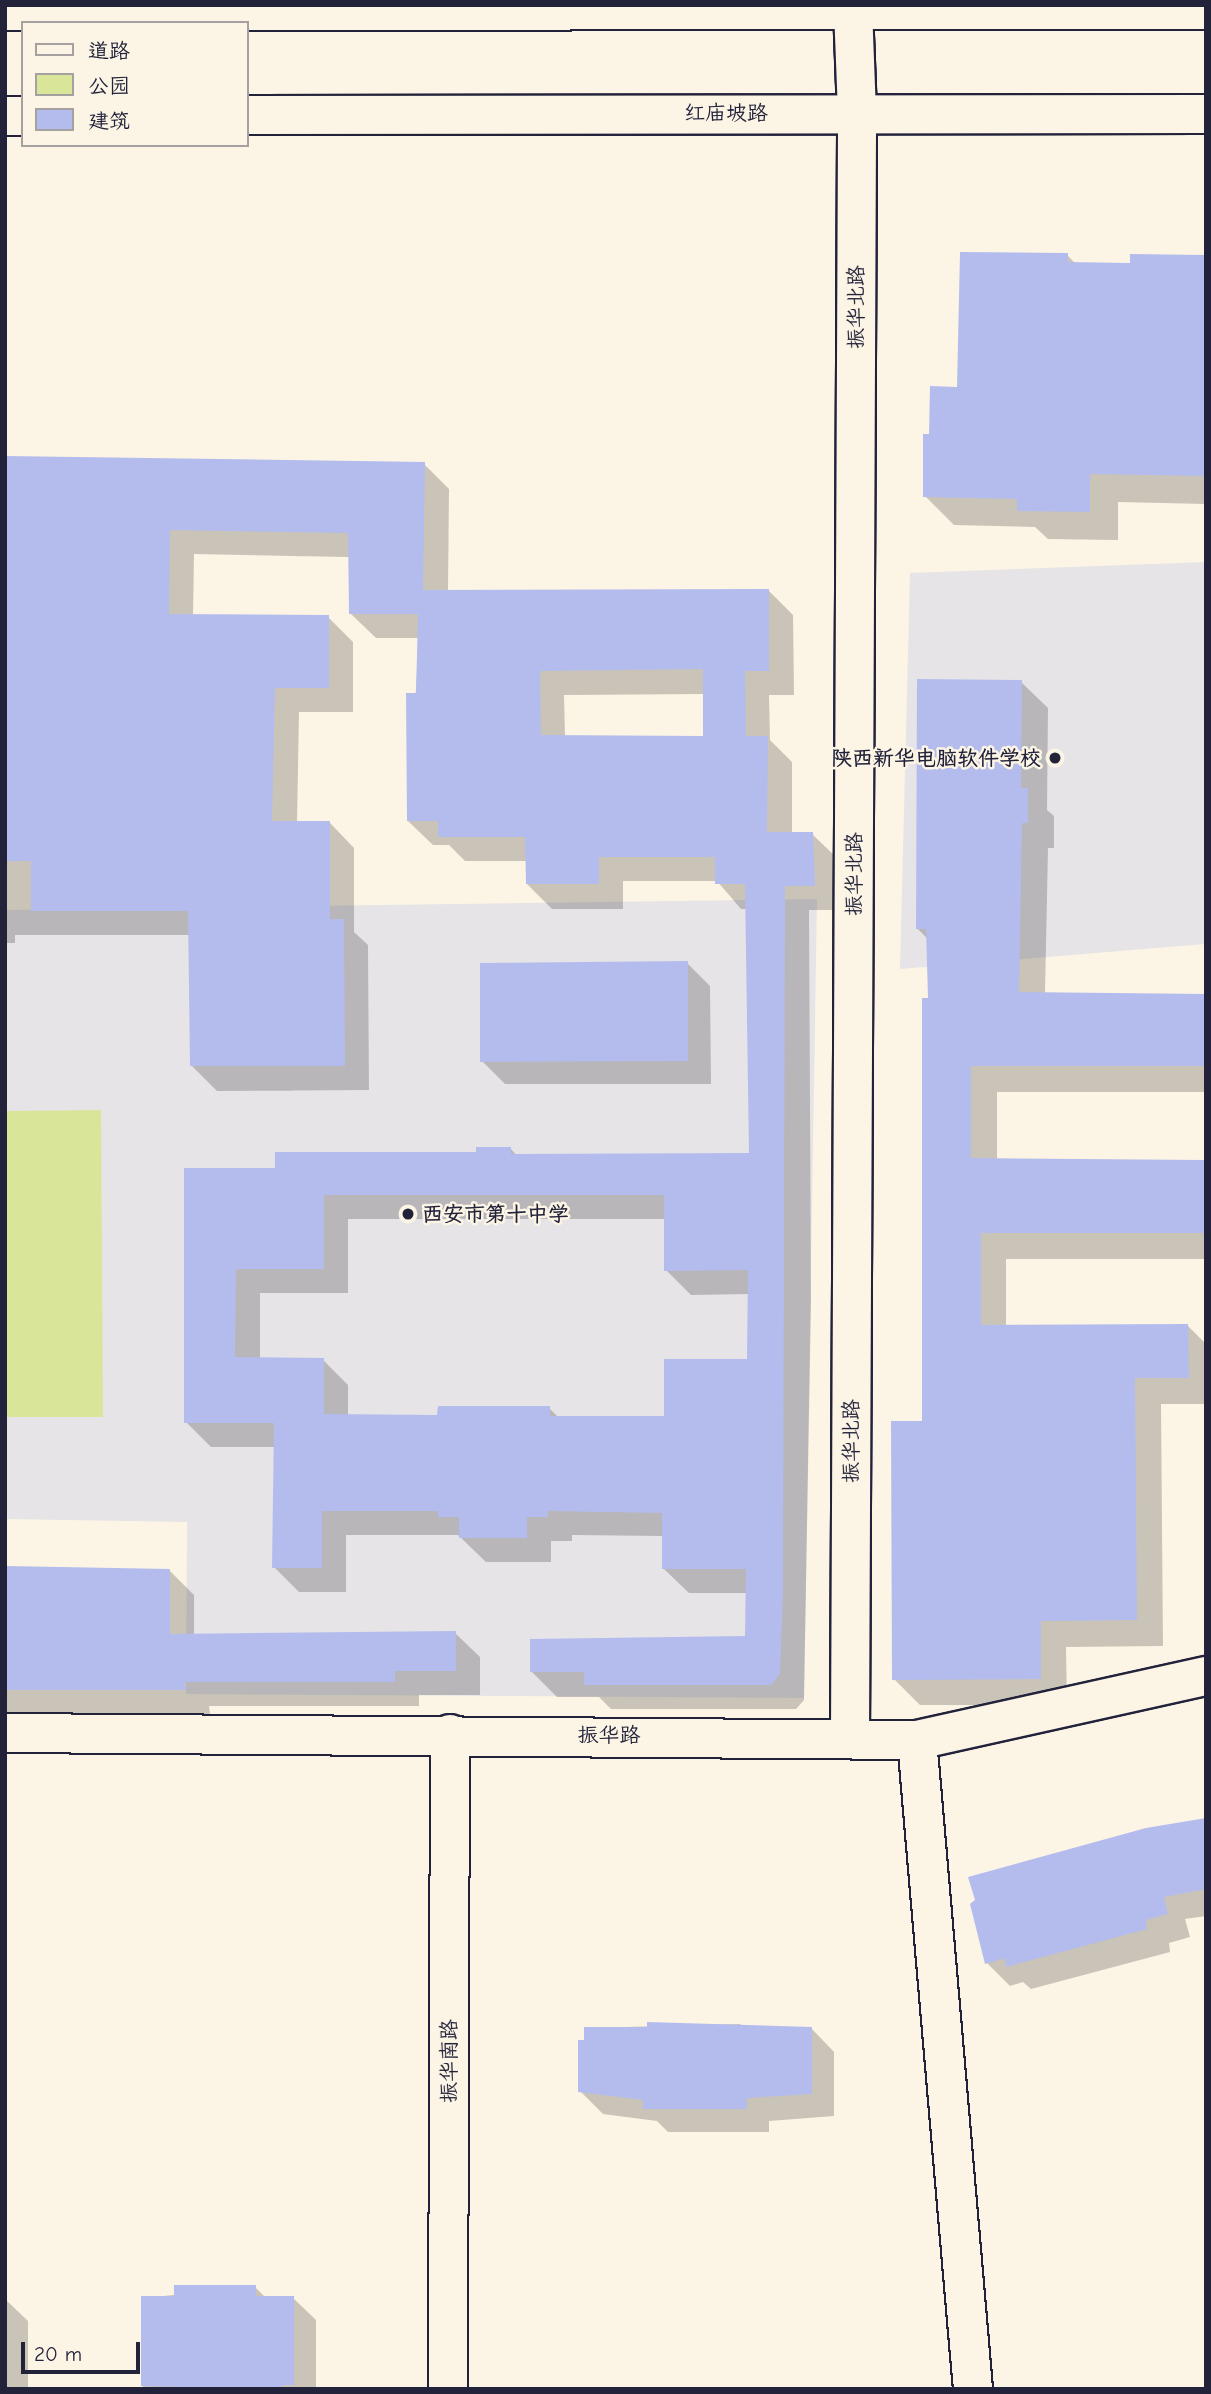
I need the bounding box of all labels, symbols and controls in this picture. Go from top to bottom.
legend [21,21,248,147]
text: 道路 [88,39,130,63]
text: 公园 [88,74,130,98]
street label: 红庙坡路 [684,100,768,126]
text: 建筑 [88,109,130,133]
street label: 振华北路 [843,265,869,349]
place label: 陕西新华电脑软件学校 [831,745,1041,771]
marker: 陕西新华电脑软件学校 [1047,750,1063,766]
street label: 振华北路 [841,832,867,916]
place label: 西安市第十中学 [422,1201,569,1227]
marker: 西安市第十中学 [400,1206,416,1222]
street label: 振华北路 [838,1399,864,1483]
street label: 振华路 [578,1722,640,1748]
street label: 振华南路 [436,2019,462,2103]
scale bar [24,2328,144,2372]
text: 20 m [34,2342,82,2366]

